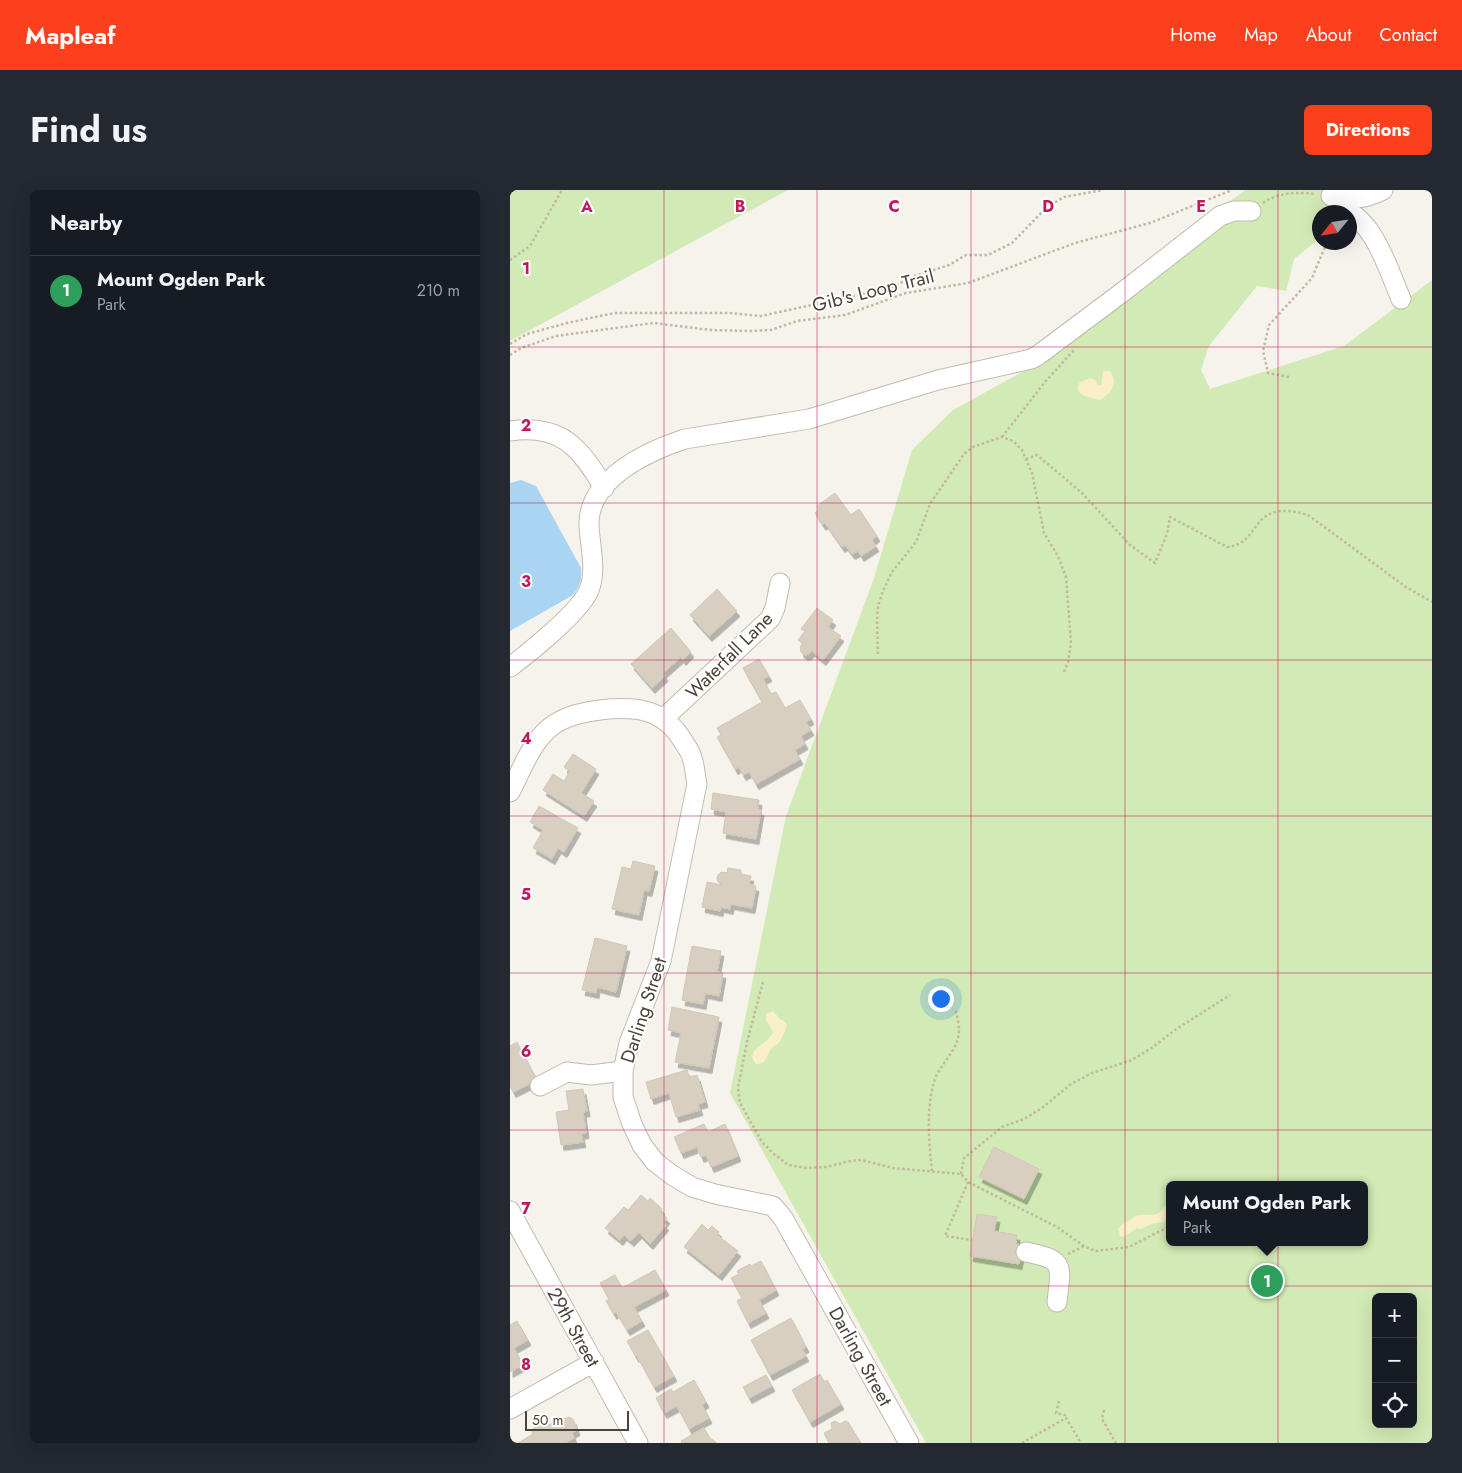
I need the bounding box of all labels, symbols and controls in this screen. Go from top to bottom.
text: Mapleaf [25,18,116,53]
text: Home [1170,22,1216,48]
text: Map [1244,22,1278,48]
text: About [1306,22,1351,48]
text: Contact [1379,22,1437,48]
text: Find us [30,105,147,155]
button: Directions [1304,105,1432,155]
text: A [580,195,593,218]
text: B [735,195,745,218]
text: C [888,195,900,218]
text: D [1042,195,1054,218]
text: E [1196,195,1206,218]
north arrow [1312,205,1357,250]
text: Nearby [50,208,122,238]
text: 1 [522,257,530,280]
street label: Gib's Loop Trail [809,262,937,319]
text: Mount Ogden Park [97,266,265,293]
text: 1 [62,279,70,302]
text: 210 m [417,279,460,302]
text: Park [97,293,126,316]
text: 2 [521,414,531,437]
text: 3 [521,570,531,593]
street label: Waterfall Lane [680,606,779,705]
text: 4 [520,727,532,750]
text: 5 [521,883,531,906]
street label: Darling Street [614,953,673,1067]
your location [928,986,954,1012]
text: 6 [521,1040,531,1063]
popup [1166,1181,1368,1246]
text: Mount Ogden Park [1183,1189,1351,1216]
text: 7 [521,1197,531,1220]
text: Park [1183,1216,1211,1239]
pin: 1 [1251,1262,1283,1300]
street label: 29th Street [541,1283,607,1372]
map controls [1372,1293,1417,1428]
button: + [1372,1293,1417,1338]
street label: Darling Street [822,1302,899,1411]
button: − [1372,1338,1417,1383]
text: 8 [521,1353,531,1376]
button: locate [1372,1383,1417,1428]
scale bar [525,1408,629,1431]
text: 50 m [532,1410,563,1430]

